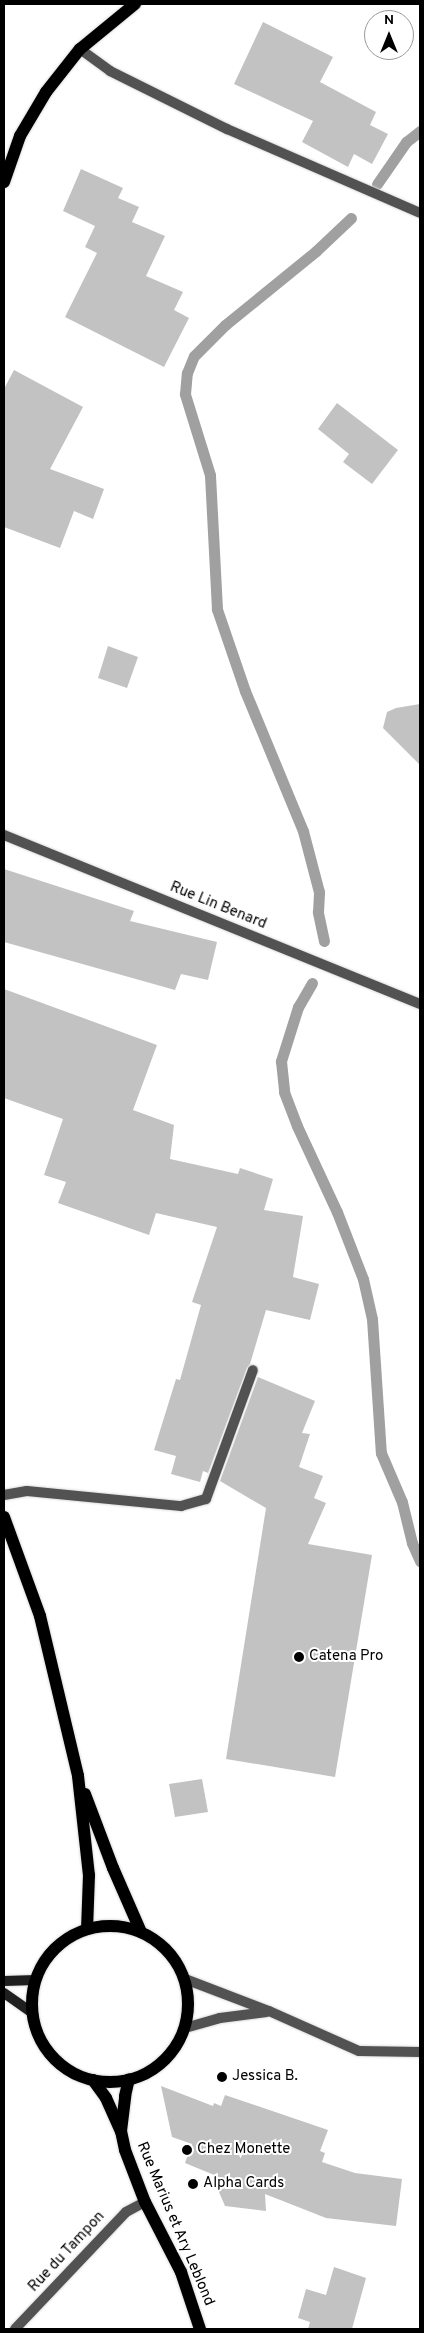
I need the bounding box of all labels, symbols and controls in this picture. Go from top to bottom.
north arrow [364,10,414,60]
text: N [384,12,394,29]
street label: Rue Lin Benard [167,878,269,934]
place label: Catena Pro [309,1648,383,1666]
marker: Catena Pro [293,1651,305,1663]
place label: Jessica B. [232,2068,298,2086]
marker: Jessica B. [216,2071,228,2083]
street label: Rue Marius et Ary Leblond [132,2139,218,2309]
place label: Chez Monette [197,2141,290,2159]
marker: Chez Monette [181,2144,193,2156]
place label: Alpha Cards [203,2175,284,2193]
marker: Alpha Cards [187,2178,199,2190]
street label: Rue du Tampon [25,2208,109,2296]

